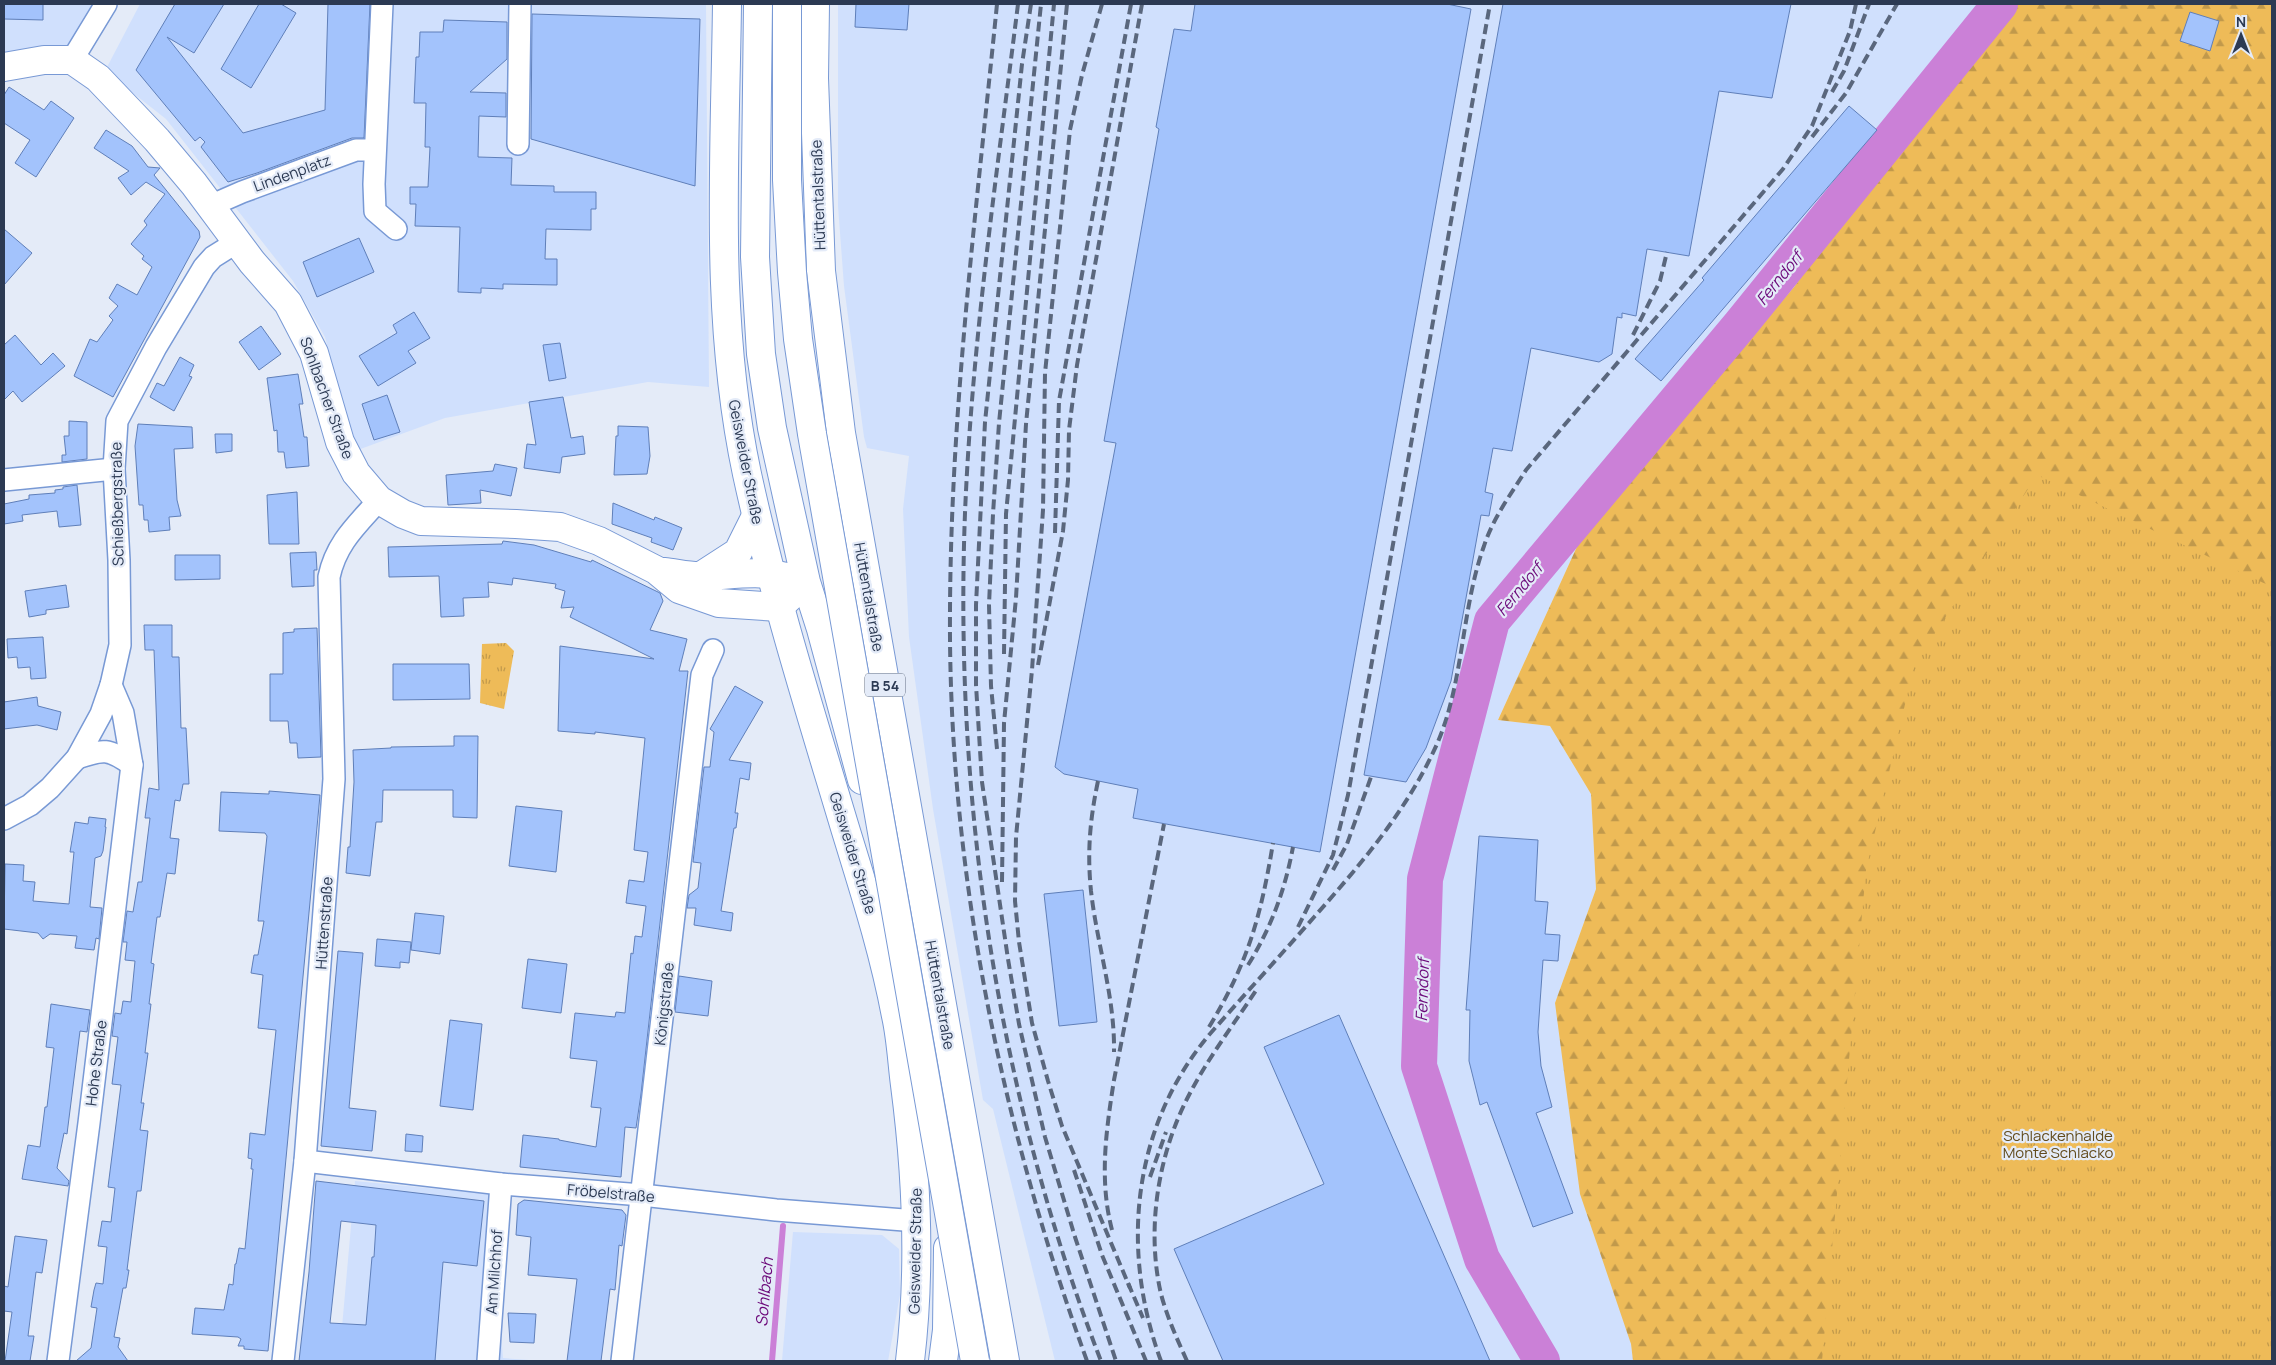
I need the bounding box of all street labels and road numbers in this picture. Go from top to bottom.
street label: Hüttentalstraße [806,139,830,251]
street label: Lindenplatz [250,149,334,197]
street label: Sohlbacher Straße [295,334,359,462]
street label: Geisweider Straße [724,398,768,526]
street label: Schießbergstraße [105,442,129,566]
street label: Hüttentalstraße [849,541,889,654]
road number: B 54 [865,674,905,696]
street label: Geisweider Straße [824,789,882,917]
street label: Hüttenstraße [310,876,338,970]
street label: Hüttentalstraße [920,939,960,1052]
street label: Königstraße [649,961,679,1047]
street label: Hohe Straße [80,1019,112,1107]
street label: Fröbelstraße [566,1179,656,1207]
street label: Geisweider Straße [903,1187,927,1314]
street label: Am Milchhof [481,1228,507,1315]

